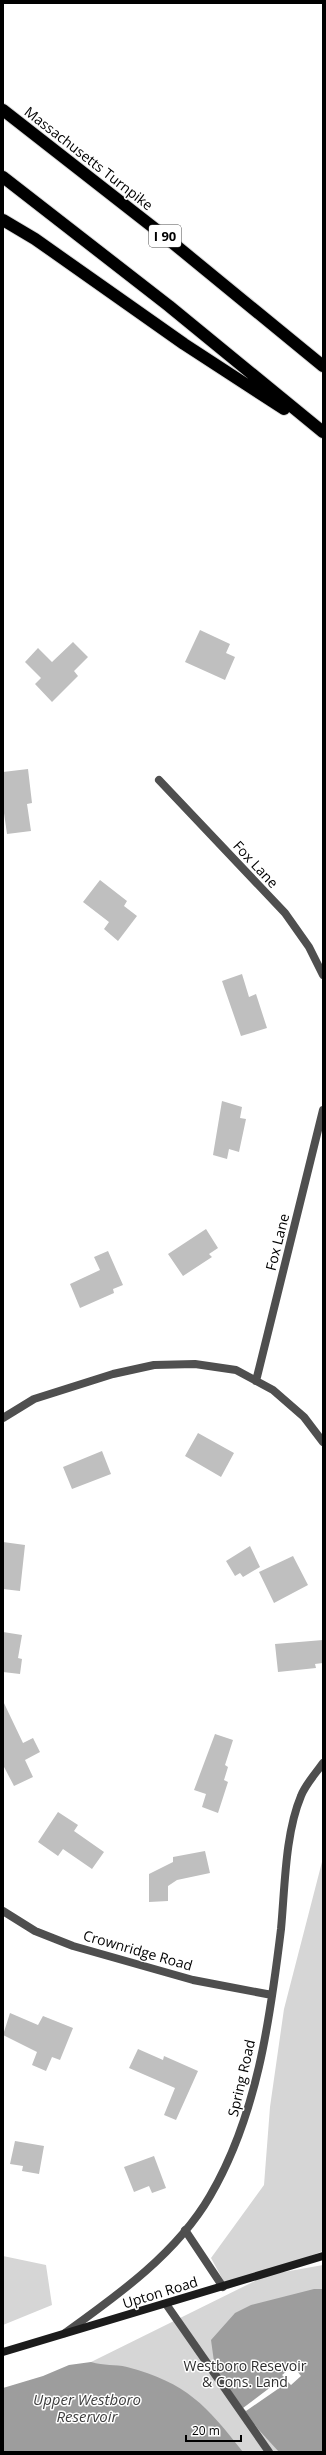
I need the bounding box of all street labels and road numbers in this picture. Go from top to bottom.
street label: Massachusetts Turnpike [21,102,157,214]
road number: I 90 [149,225,181,247]
street label: Fox Lane [229,836,283,892]
street label: Fox Lane [261,1211,293,1273]
street label: Crownridge Road [81,1925,195,1975]
street label: Spring Road [223,2038,259,2118]
street label: Upton Road [120,2272,200,2312]

